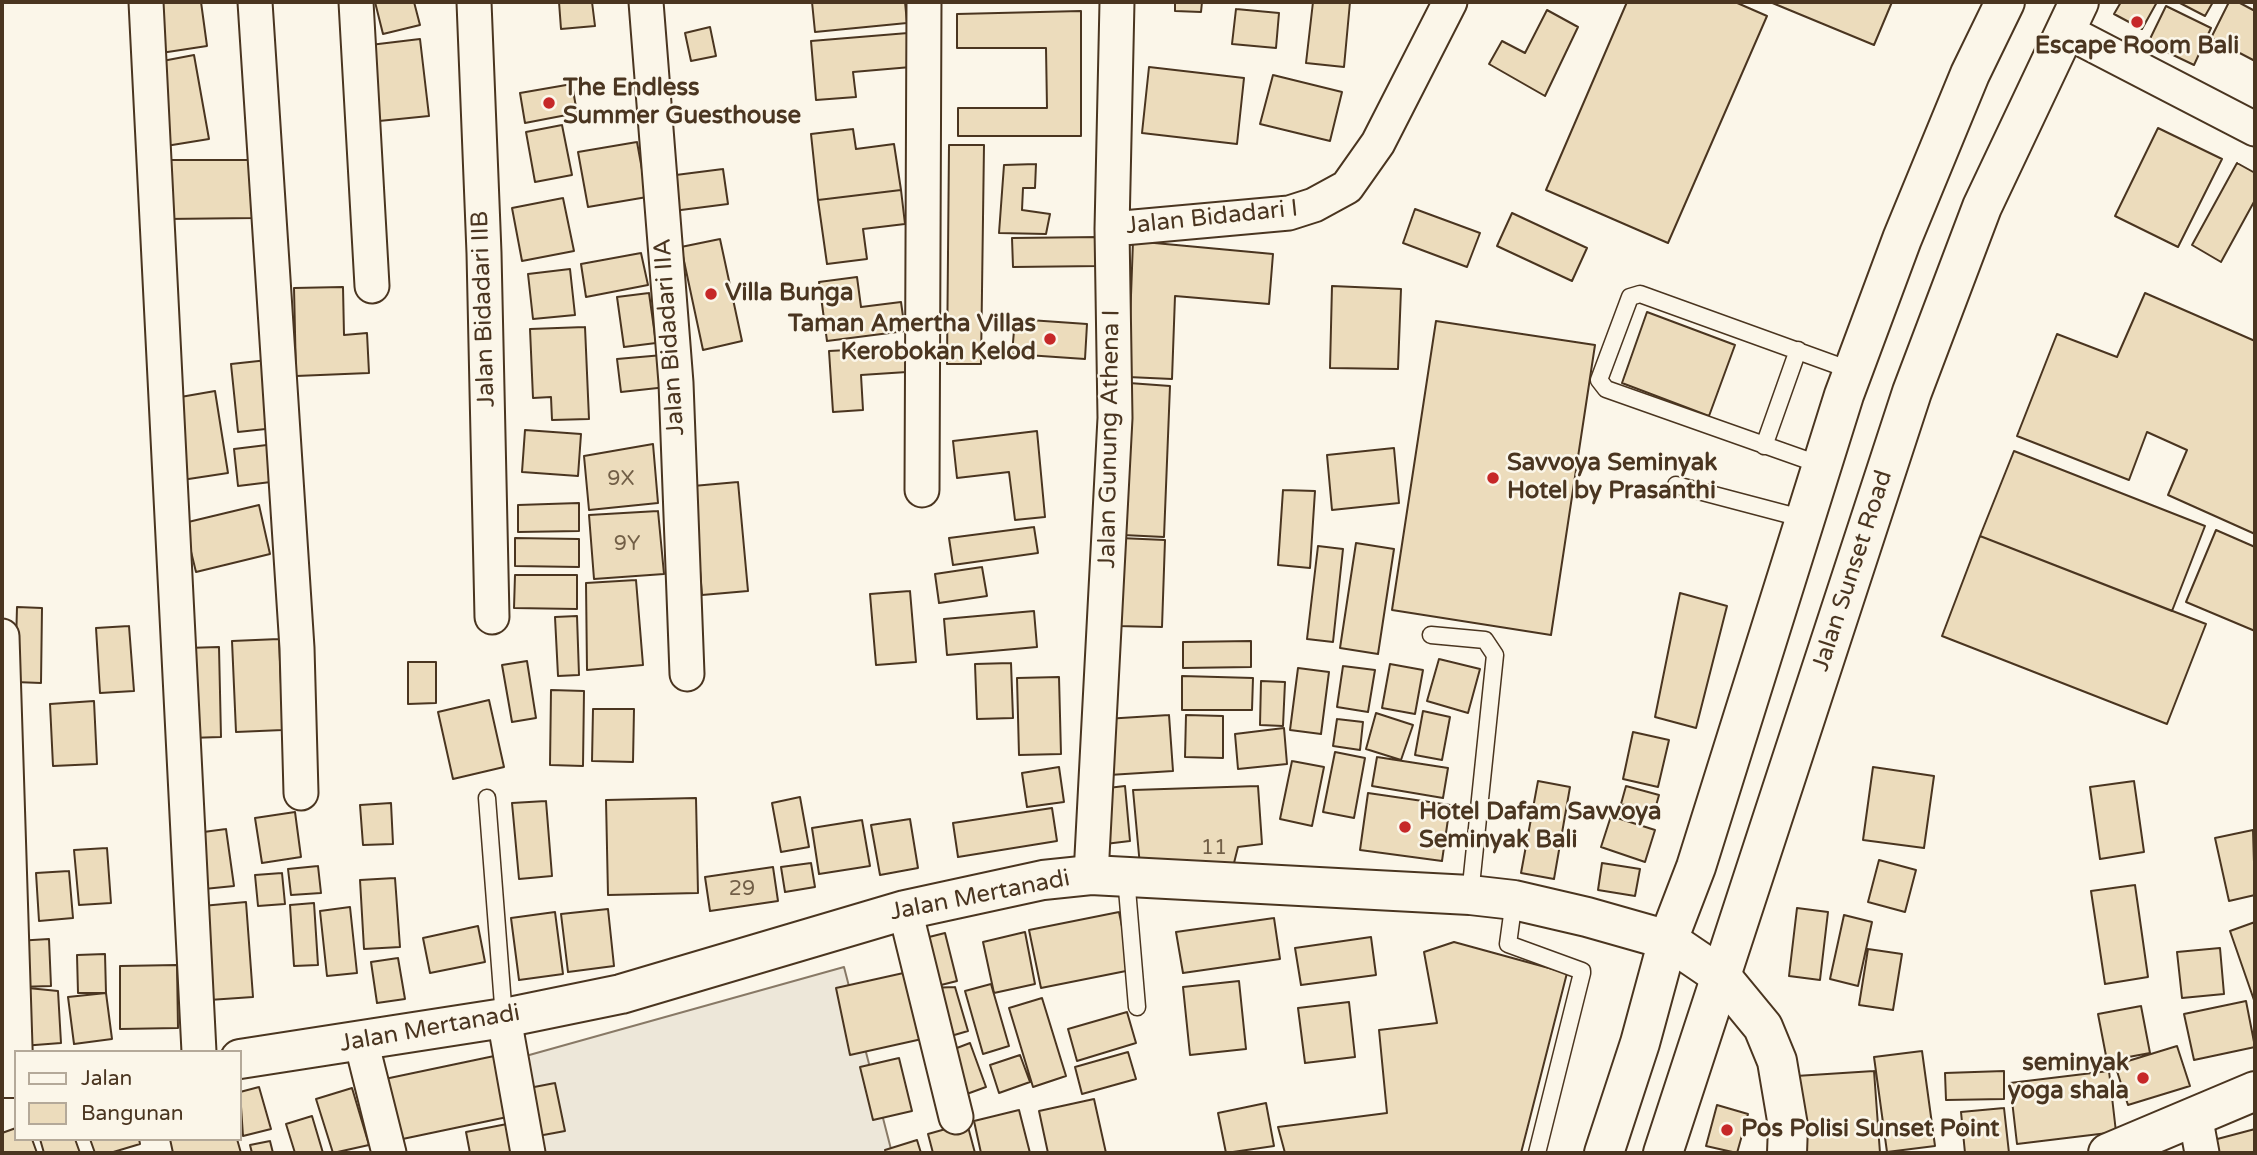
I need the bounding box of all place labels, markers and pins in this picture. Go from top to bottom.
marker: Escape Room Bali [2129,14,2145,30]
place label: Escape Room Bali [2035,33,2239,61]
place label: The Endless Summer Guesthouse [563,75,801,131]
marker: The Endless Summer Guesthouse [541,95,557,111]
place label: Villa Bunga [725,280,853,308]
marker: Villa Bunga [703,286,719,302]
place label: Taman Amertha Villas Kerobokan Kelod [788,311,1036,367]
marker: Taman Amertha Villas Kerobokan Kelod [1042,331,1058,347]
place label: Savvoya Seminyak Hotel by Prasanthi [1507,450,1717,506]
marker: Savvoya Seminyak Hotel by Prasanthi [1485,470,1501,486]
place label: Hotel Dafam Savvoya Seminyak Bali [1419,799,1662,855]
marker: Hotel Dafam Savvoya Seminyak Bali [1397,819,1413,835]
place label: seminyak yoga shala [2008,1050,2129,1106]
marker: seminyak yoga shala [2135,1070,2151,1086]
place label: Pos Polisi Sunset Point [1741,1116,1999,1144]
marker: Pos Polisi Sunset Point [1719,1122,1735,1138]

